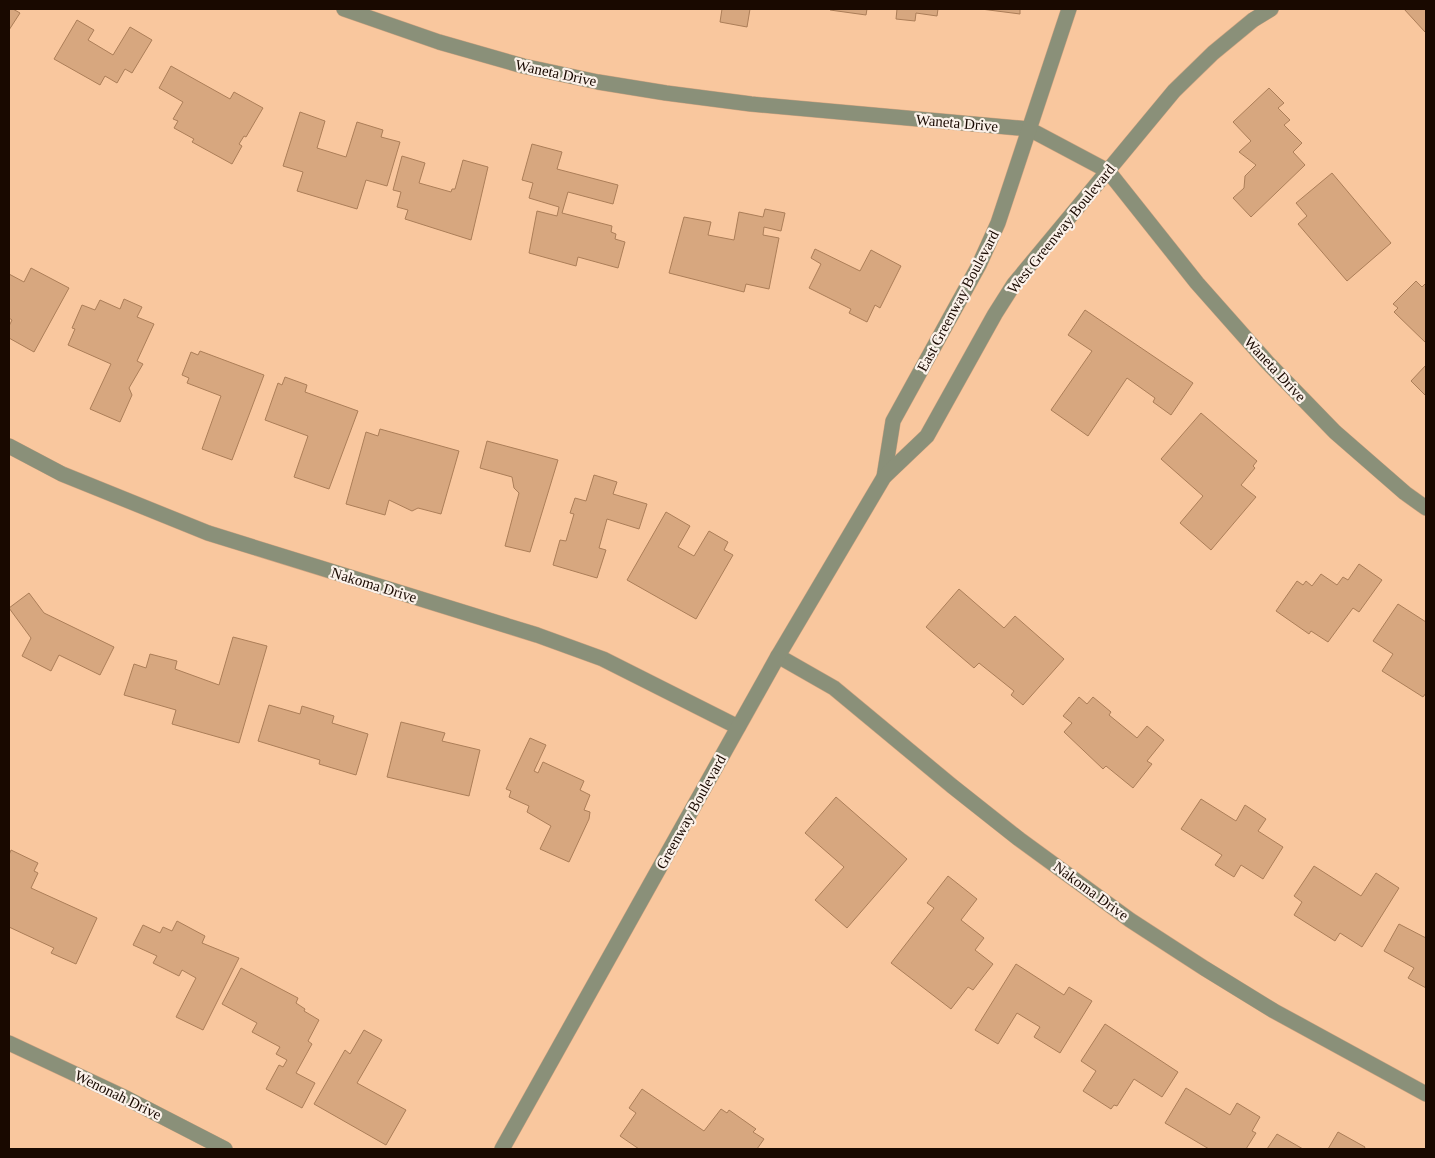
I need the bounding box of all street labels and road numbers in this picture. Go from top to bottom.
street label: Waneta Drive [514,57,598,89]
street label: Waneta Drive [915,111,999,135]
street label: West Greenway Boulevard [1004,161,1118,297]
street label: East Greenway Boulevard [914,227,1002,374]
street label: Waneta Drive [1241,333,1309,405]
street label: Nakoma Drive [329,564,419,606]
street label: Greenway Boulevard [653,752,729,872]
street label: Nakoma Drive [1050,858,1132,924]
street label: Wenonah Drive [72,1067,164,1123]

